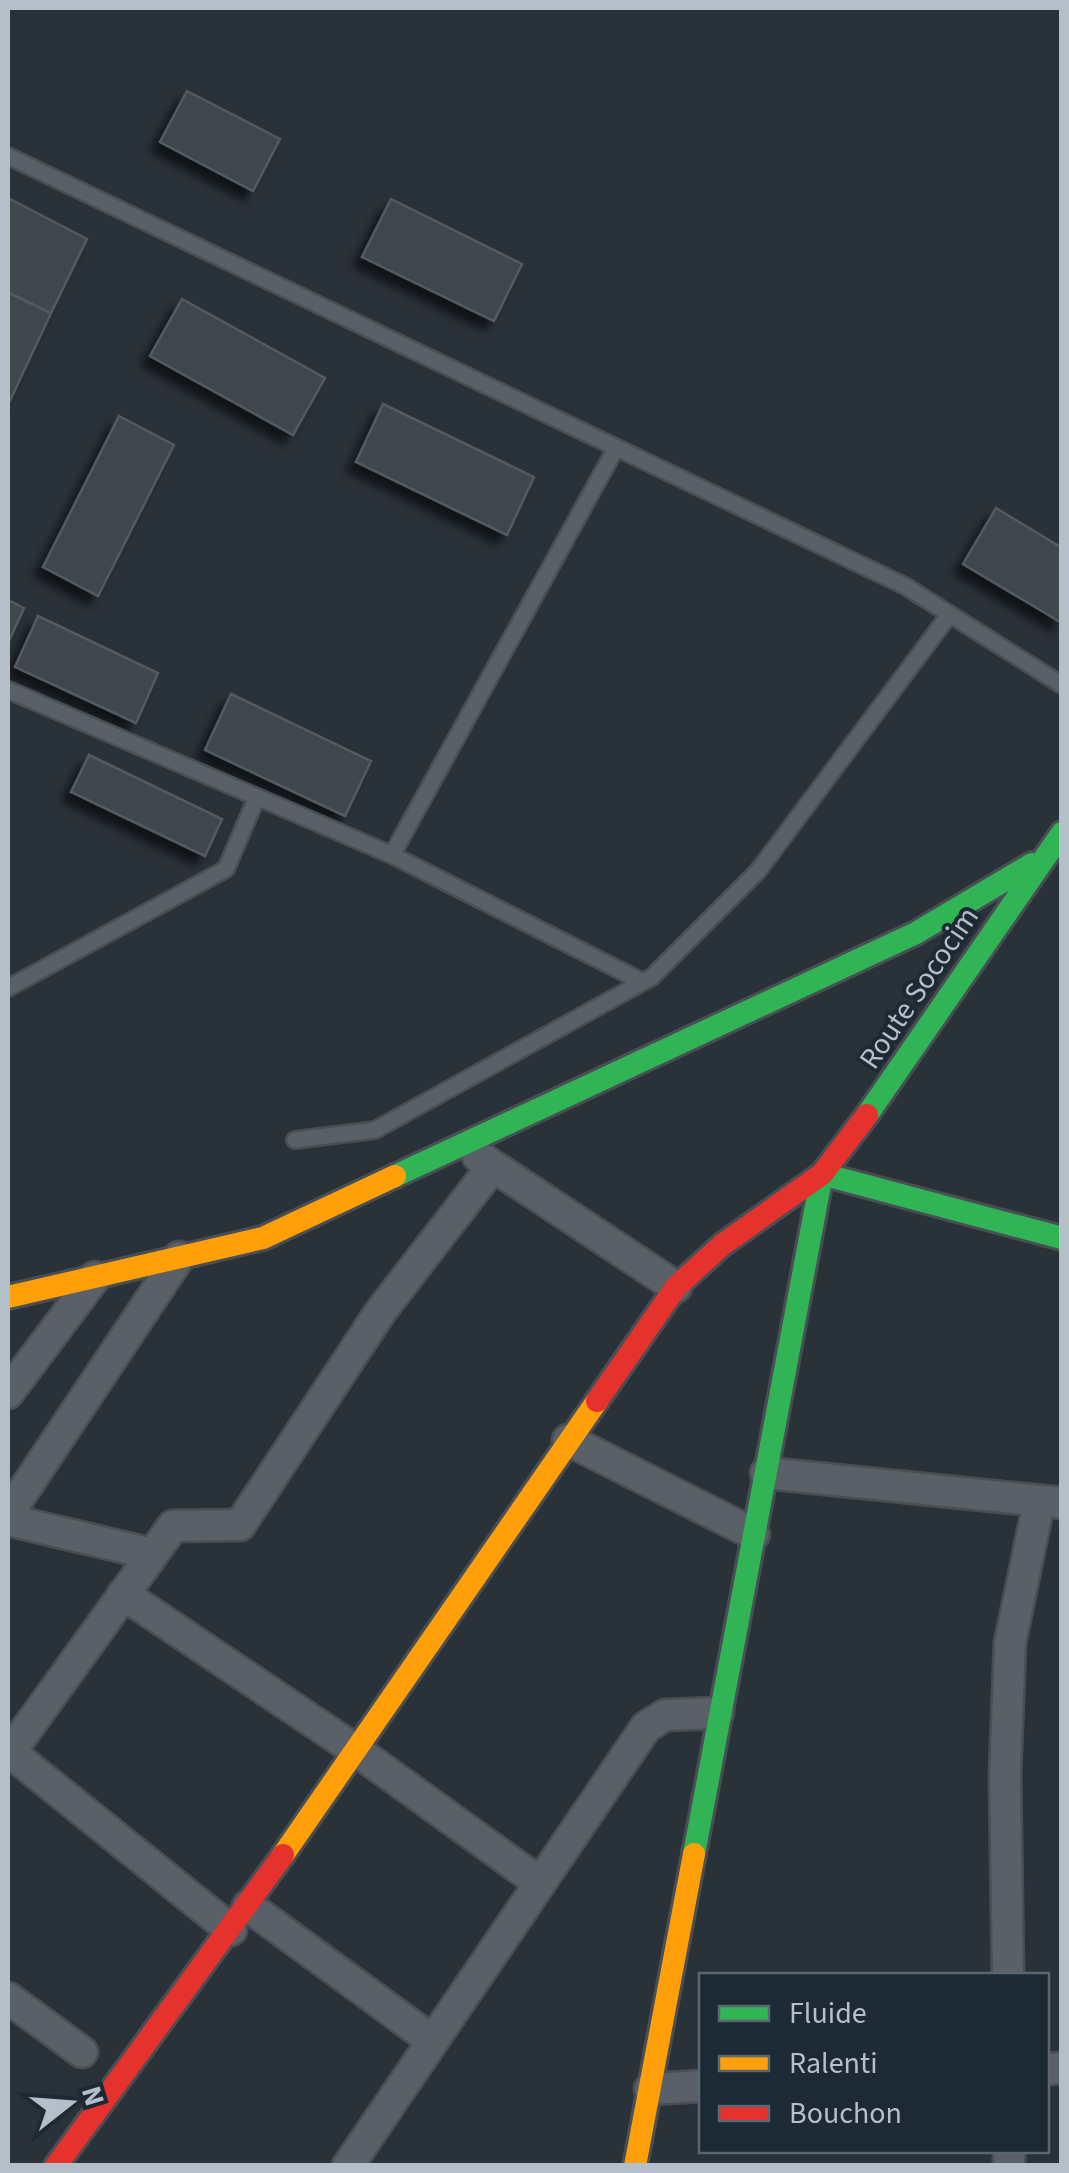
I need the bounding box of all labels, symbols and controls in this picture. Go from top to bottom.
street label: Route Sococim [849,898,989,1078]
legend [699,1973,1049,2153]
text: Fluide [789,1992,867,2035]
text: Ralenti [789,2042,878,2085]
north arrow [20,2053,120,2153]
text: N [71,2081,115,2111]
text: Bouchon [789,2092,902,2135]

